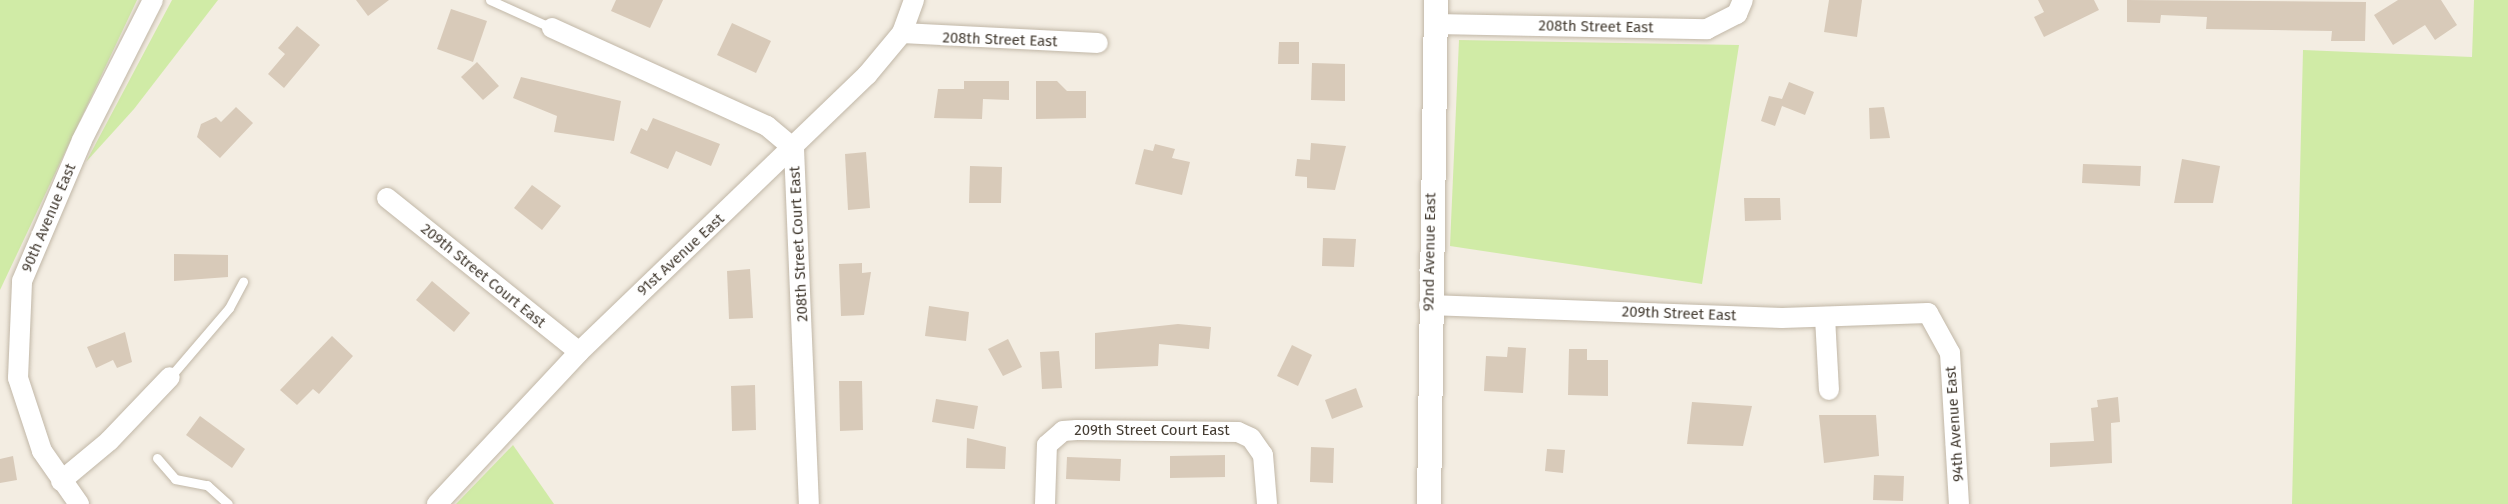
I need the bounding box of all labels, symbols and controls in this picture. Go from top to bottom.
street label: 208th Street East [1538,17,1654,37]
street label: 208th Street East [942,29,1058,51]
street label: 90th Avenue East [18,161,80,275]
street label: 208th Street Court East [786,166,812,322]
street label: 92nd Avenue East [1420,192,1440,312]
street label: 91st Avenue East [634,210,728,300]
street label: 209th Street Court East [417,220,549,332]
street label: 209th Street East [1621,303,1737,325]
street label: 94th Avenue East [1942,366,1968,482]
street label: 209th Street Court East [1074,422,1230,440]

